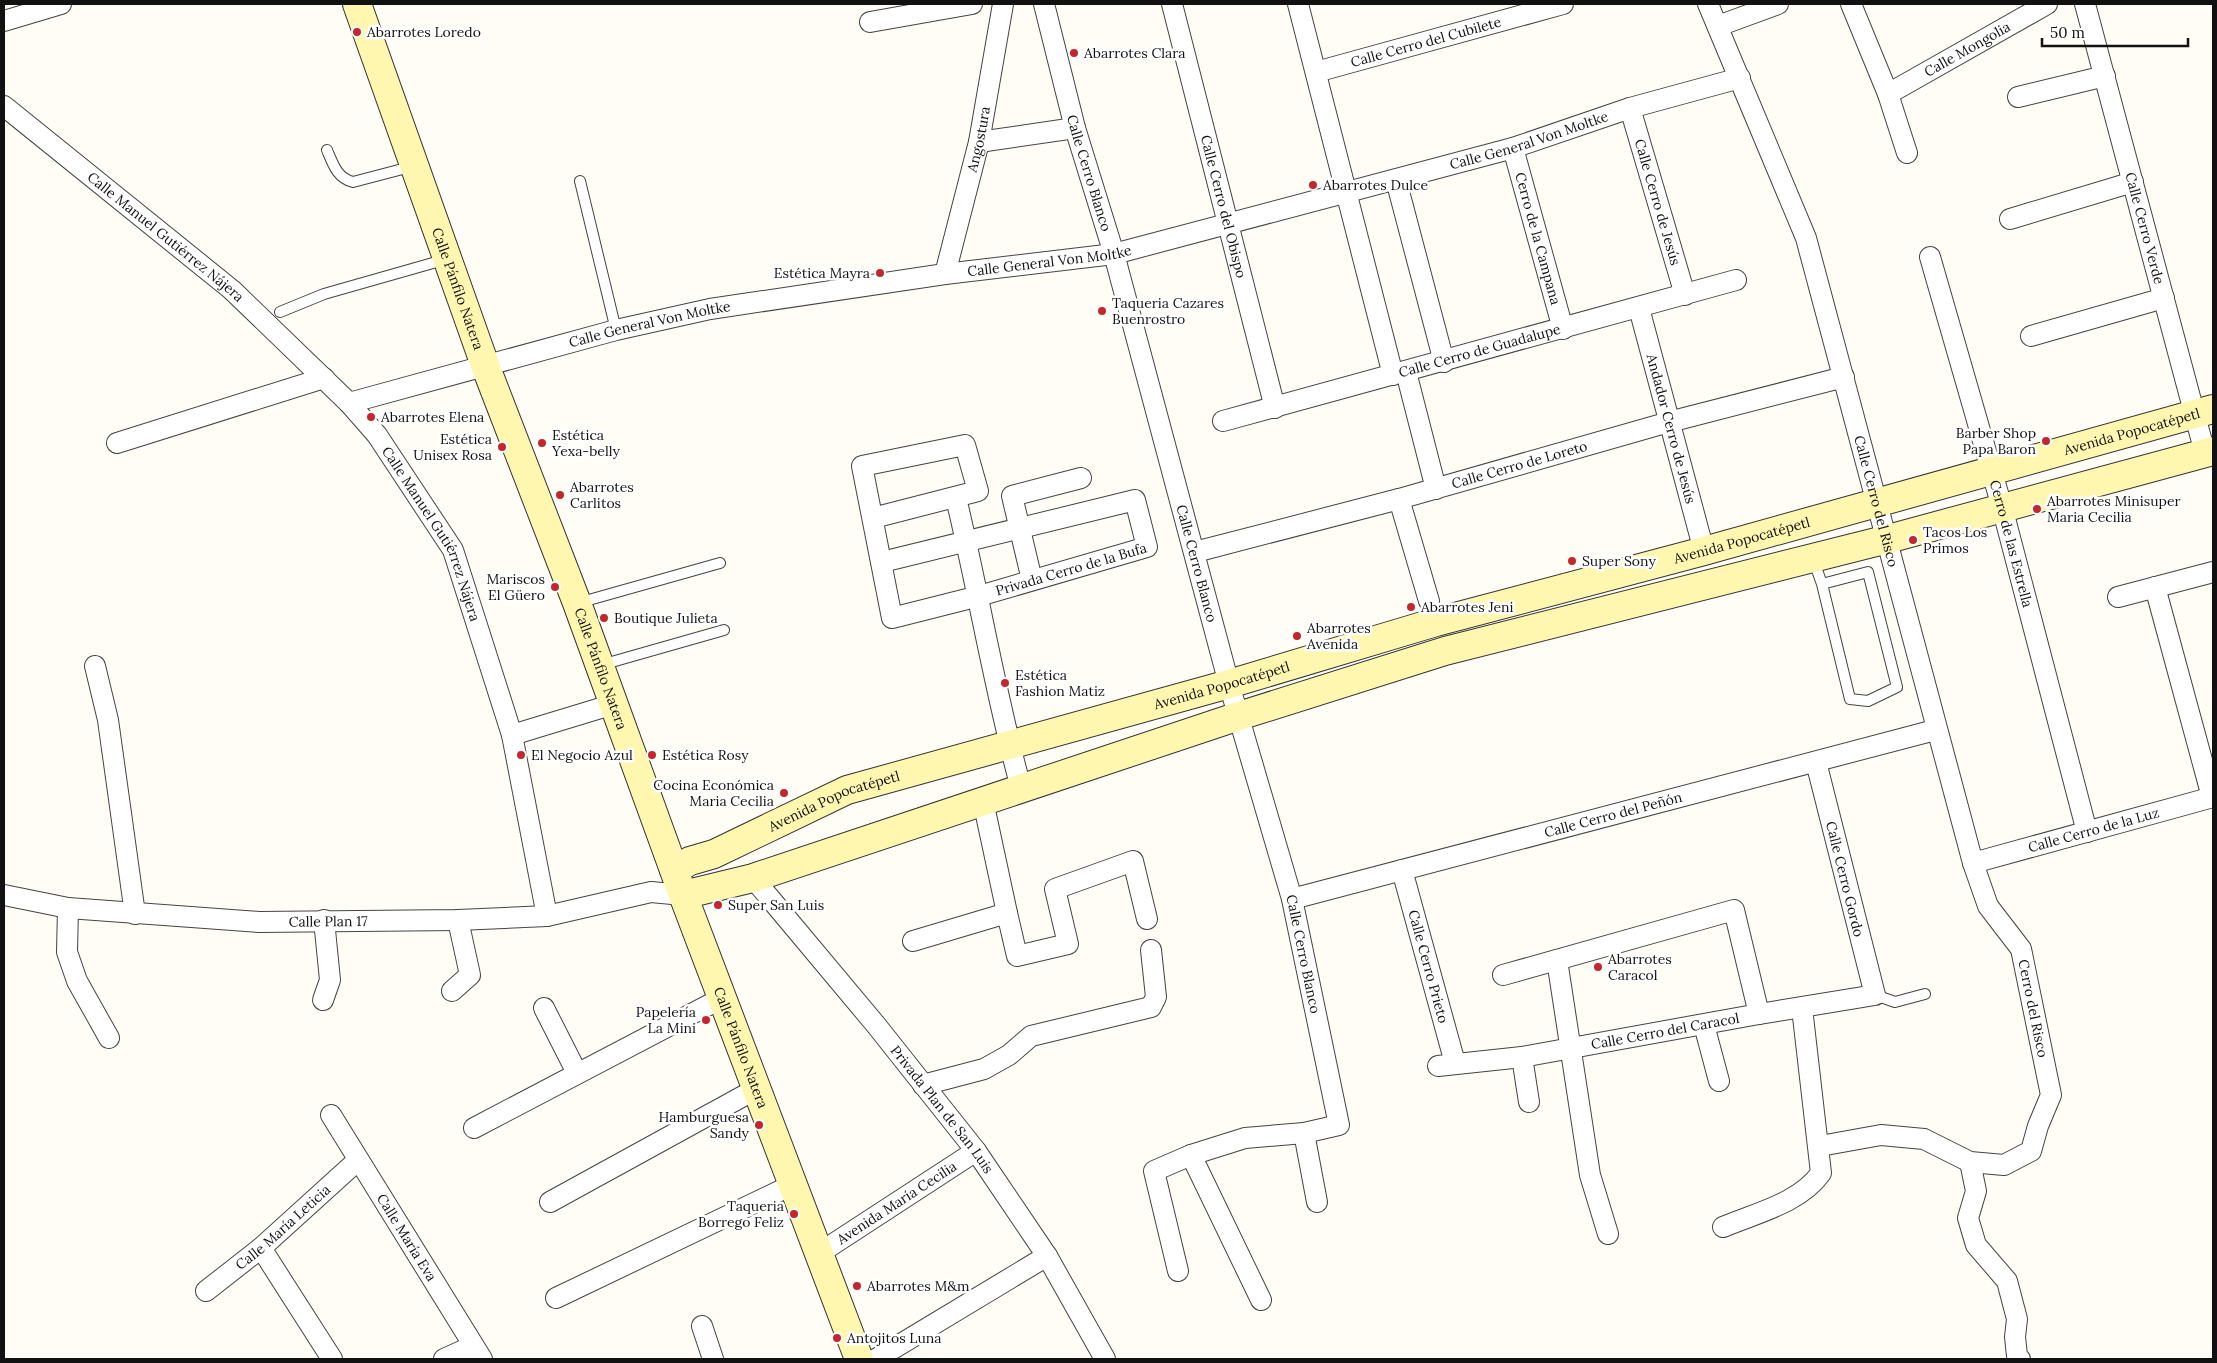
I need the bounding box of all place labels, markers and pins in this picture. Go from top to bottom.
place label: Abarrotes Loredo [366,23,481,41]
marker: Abarrotes Loredo [351,26,363,38]
place label: Abarrotes Clara [1083,44,1186,62]
marker: Abarrotes Clara [1068,47,1080,59]
place label: Abarrotes Dulce [1322,176,1428,194]
marker: Abarrotes Dulce [1307,179,1319,191]
place label: Estética Mayra [774,264,870,282]
marker: Estética Mayra [874,267,886,279]
place label: Taqueria Cazares Buenrostro [1112,294,1224,328]
marker: Taqueria Cazares Buenrostro [1096,305,1108,317]
place label: Abarrotes Elena [380,408,484,426]
marker: Abarrotes Elena [365,411,377,423]
place label: Barber Shop Papa Baron [1956,424,2036,458]
place label: Estética Yexa-belly [551,426,620,460]
place label: Estética Unisex Rosa [413,430,492,464]
marker: Barber Shop Papa Baron [2040,435,2052,447]
marker: Estética Yexa-belly [536,437,548,449]
marker: Estética Unisex Rosa [496,441,508,453]
place label: Abarrotes Carlitos [569,478,634,512]
marker: Abarrotes Carlitos [554,489,566,501]
place label: Abarrotes Minisuper Maria Cecilia [2046,492,2181,526]
marker: Abarrotes Minisuper Maria Cecilia [2031,503,2043,515]
place label: Tacos Los Primos [1923,523,1987,557]
marker: Tacos Los Primos [1907,534,1919,546]
place label: Super Sony [1582,552,1656,570]
marker: Super Sony [1566,555,1578,567]
place label: Mariscos El Güero [486,570,545,604]
marker: Mariscos El Güero [549,581,561,593]
place label: Abarrotes Jeni [1420,598,1514,616]
marker: Abarrotes Jeni [1405,601,1417,613]
place label: Boutique Julieta [614,609,718,627]
marker: Boutique Julieta [598,612,610,624]
place label: Abarrotes Avenida [1306,619,1371,653]
marker: Abarrotes Avenida [1291,630,1303,642]
place label: Estética Fashion Matiz [1015,666,1105,700]
marker: Estética Fashion Matiz [999,677,1011,689]
place label: El Negocio Azul [531,746,633,764]
place label: Estética Rosy [662,746,749,764]
marker: El Negocio Azul [515,749,527,761]
marker: Estética Rosy [646,749,658,761]
place label: Cocina Económica Maria Cecilia [653,776,774,810]
marker: Cocina Económica Maria Cecilia [778,787,790,799]
place label: Super San Luis [728,896,824,914]
marker: Super San Luis [712,899,724,911]
place label: Abarrotes Caracol [1607,950,1672,984]
marker: Abarrotes Caracol [1592,961,1604,973]
place label: Papelería La Mini [636,1003,696,1037]
marker: Papelería La Mini [700,1014,712,1026]
place label: Hamburguesa Sandy [659,1108,750,1142]
marker: Hamburguesa Sandy [753,1119,765,1131]
place label: Taqueria Borrego Feliz [698,1197,784,1231]
marker: Taqueria Borrego Feliz [788,1208,800,1220]
place label: Abarrotes M&m [866,1277,970,1295]
marker: Abarrotes M&m [851,1280,863,1292]
place label: Antojitos Luna [846,1329,942,1347]
marker: Antojitos Luna [831,1332,843,1344]

